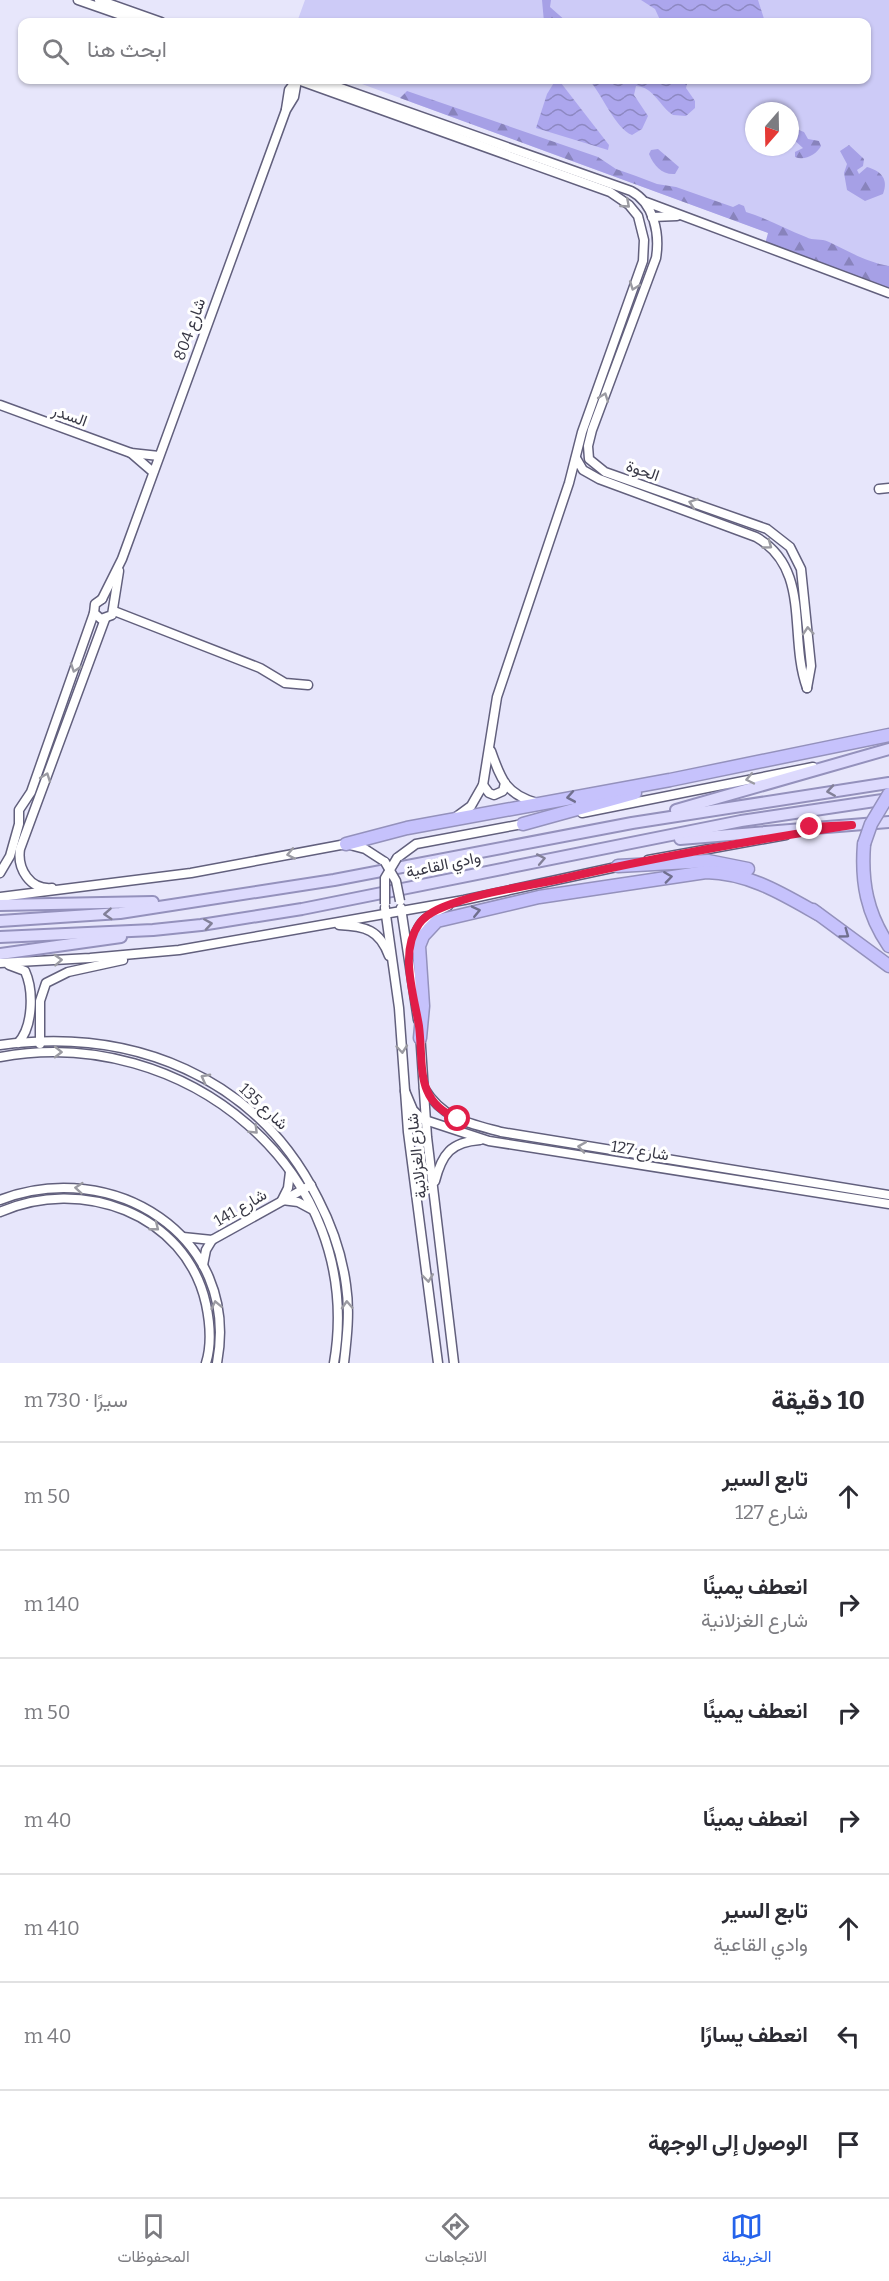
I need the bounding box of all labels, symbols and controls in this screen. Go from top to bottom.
search box [18,18,871,84]
icon: search [39,35,72,68]
text: ابحث هنا [87,36,167,63]
north arrow [745,102,799,156]
one-way arrow [620,197,631,208]
one-way arrow [629,281,642,291]
street label: شارع 804 [169,296,211,363]
one-way arrow [597,392,610,403]
street label: السدر [48,400,90,431]
street label: الحوة [623,456,662,486]
one-way arrow [688,497,699,510]
one-way arrow [762,538,773,549]
one-way arrow [802,626,815,635]
one-way arrow [69,662,82,673]
one-way arrow [39,772,52,783]
one-way arrow [746,772,756,785]
one-way arrow [826,785,836,797]
one-way arrow [566,790,576,803]
route end [796,813,822,839]
one-way arrow [286,847,296,860]
street label: وادي القاعية [404,847,483,886]
one-way arrow [535,853,545,866]
one-way arrow [663,872,672,884]
one-way arrow [471,906,481,919]
one-way arrow [104,907,113,920]
one-way arrow [203,918,212,930]
one-way arrow [838,926,849,937]
one-way arrow [54,954,63,967]
one-way arrow [395,1045,408,1054]
one-way arrow [54,1046,63,1059]
one-way arrow [201,1074,211,1085]
street label: شارع 135 [234,1079,292,1135]
route start [444,1105,470,1131]
street label: شارع الغزلانية [403,1112,432,1200]
one-way arrow [247,1123,258,1133]
street label: شارع 127 [609,1137,670,1166]
one-way arrow [578,1141,588,1154]
one-way arrow [74,1182,83,1195]
street label: شارع 141 [211,1185,271,1232]
one-way arrow [148,1219,159,1230]
one-way arrow [421,1274,433,1283]
one-way arrow [210,1300,223,1310]
one-way arrow [341,1300,354,1309]
text: 10 دقيقة [771,1385,865,1416]
text: سيرًا · 730 m [24,1388,128,1412]
text: تابع السير [722,1465,808,1492]
icon: ahead [832,1480,865,1513]
text: 50 m [24,1484,71,1508]
text: شارع 127 [735,1500,808,1524]
text: انعطف يمينًا [703,1573,808,1600]
icon: right [832,1588,865,1621]
text: 140 m [24,1592,80,1616]
text: شارع الغزلانية [701,1608,808,1632]
icon: right [832,1696,865,1729]
text: انعطف يمينًا [703,1697,808,1724]
text: 50 m [24,1700,71,1724]
icon: right [832,1804,865,1837]
text: انعطف يمينًا [703,1805,808,1832]
text: 40 m [24,1808,72,1832]
text: تابع السير [722,1897,808,1924]
icon: ahead [832,1912,865,1945]
text: 410 m [24,1916,80,1940]
text: وادي القاعية [713,1932,808,1956]
icon: left [832,2020,865,2053]
text: انعطف يسارًا [700,2021,808,2048]
text: 40 m [24,2024,72,2048]
icon: arrive [832,2128,865,2161]
text: الوصول إلى الوجهة [648,2129,808,2156]
tab: المحفوظات [118,2210,190,2271]
tab: الاتجاهات [425,2210,487,2271]
tab: الخريطة [722,2210,771,2271]

